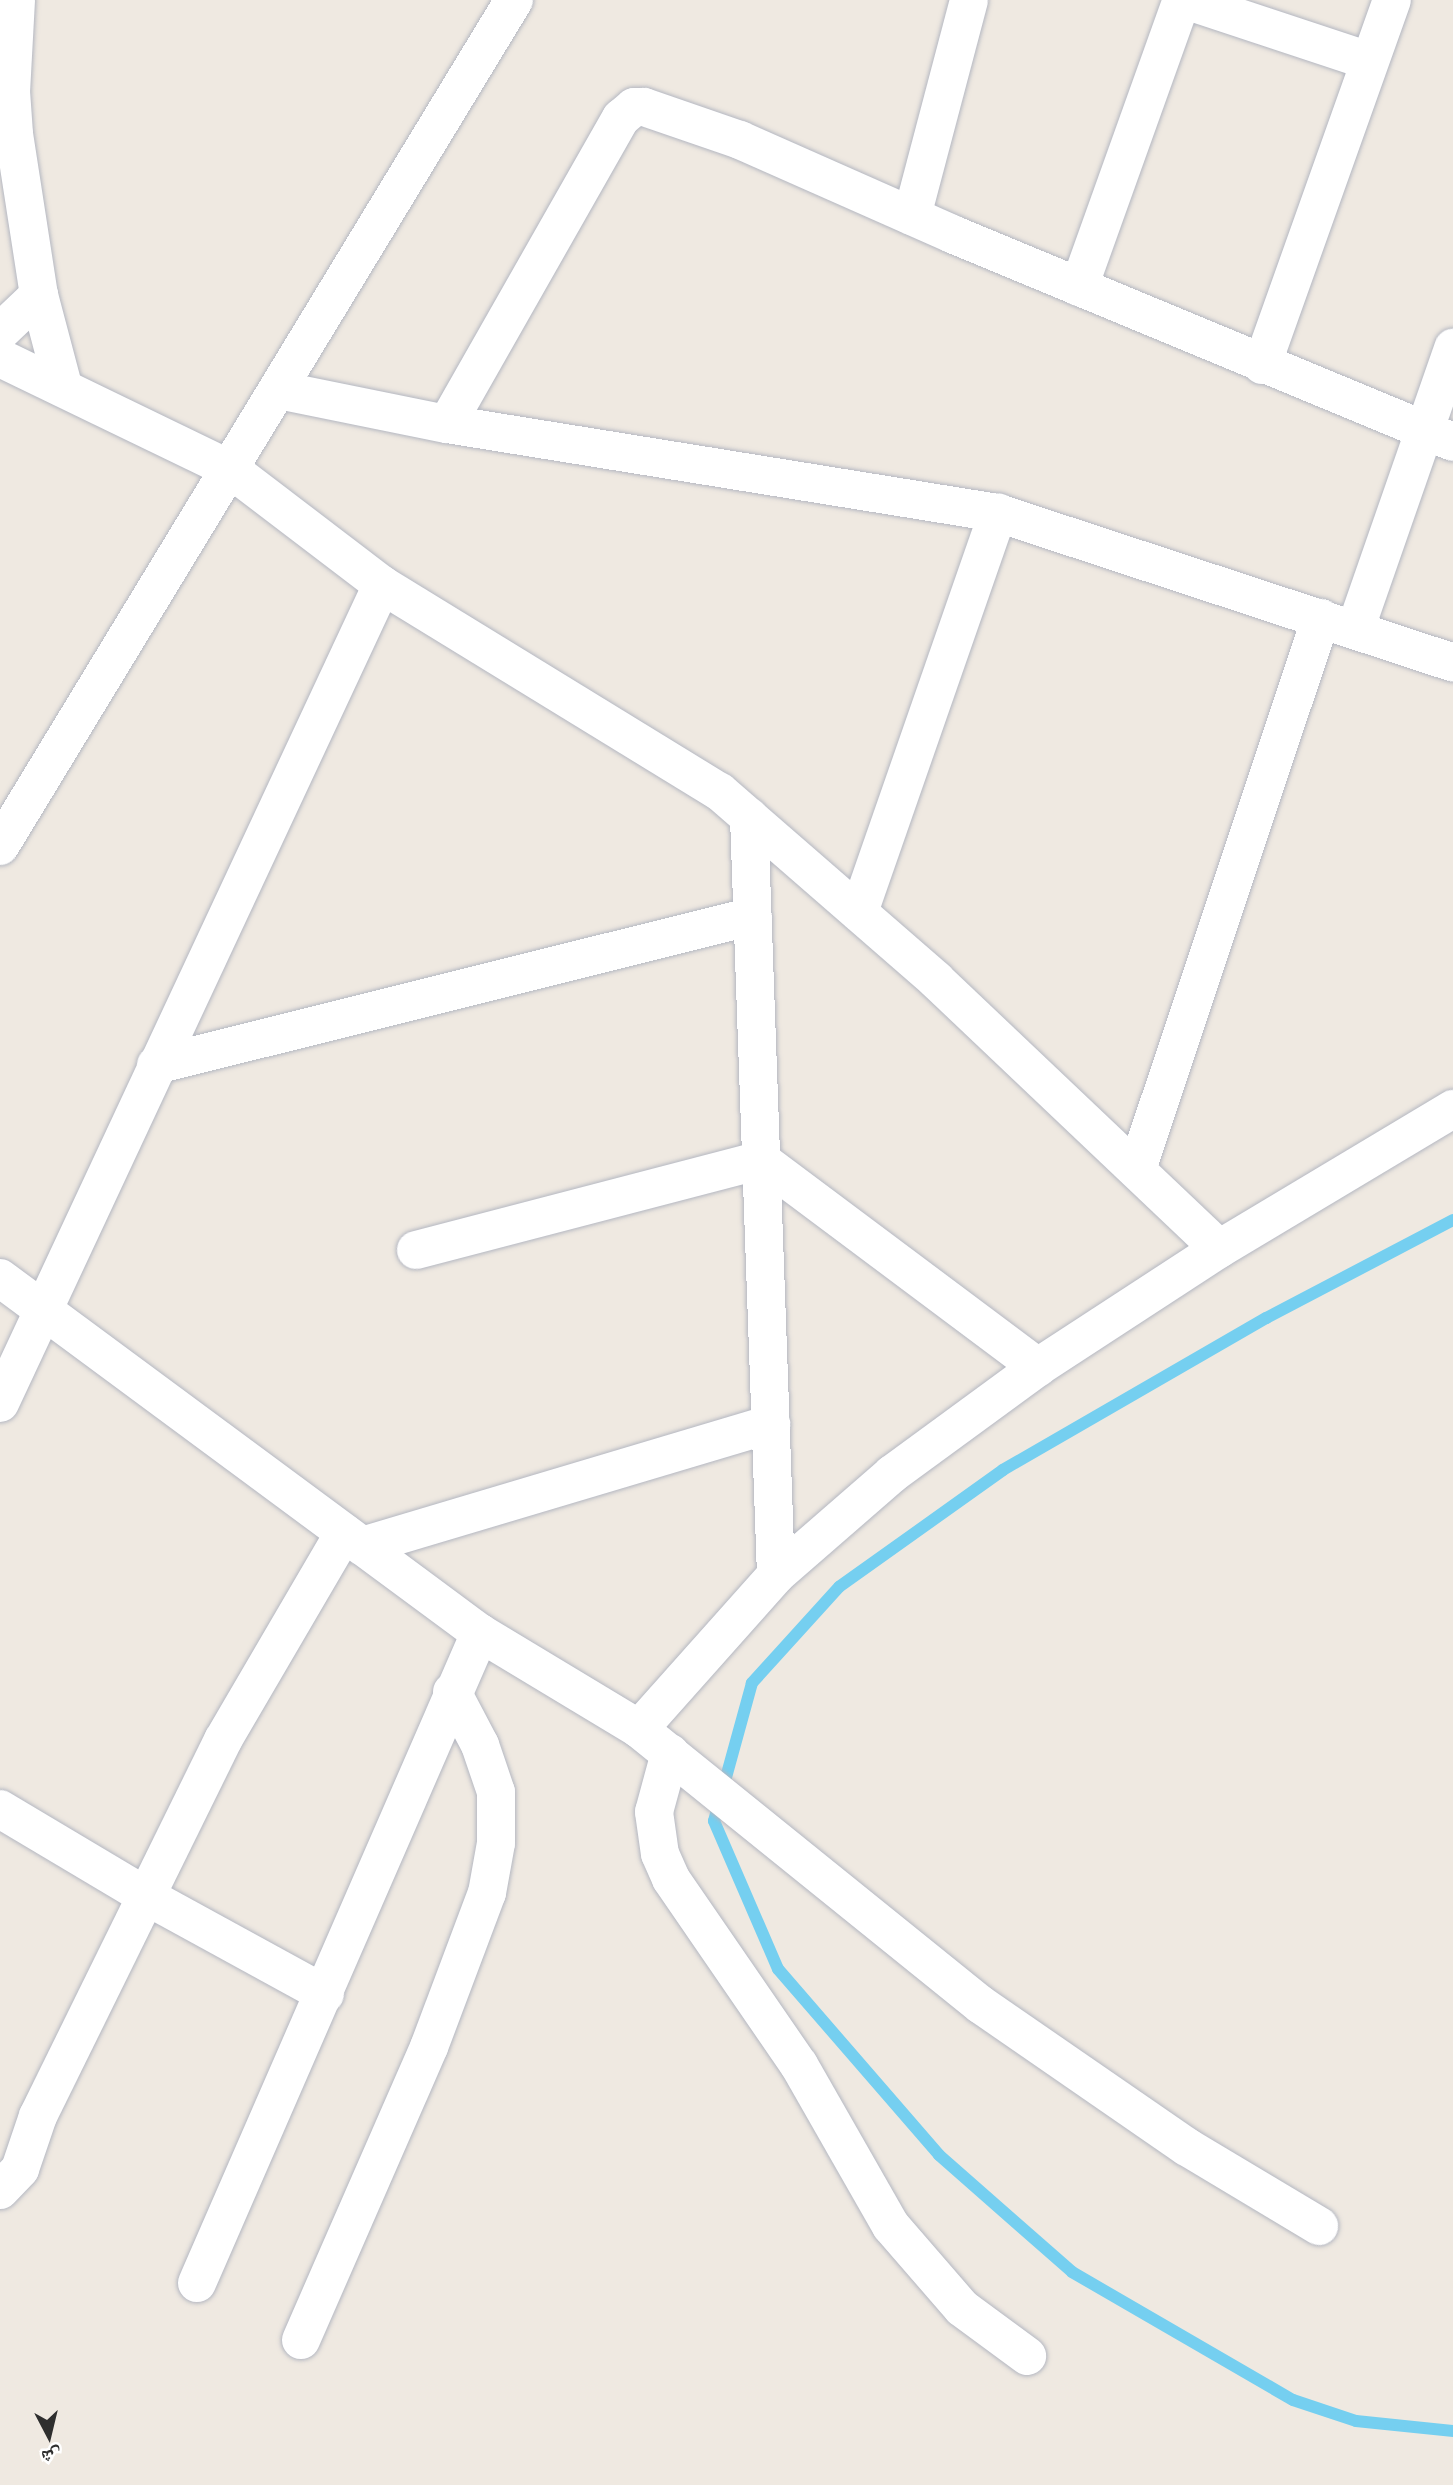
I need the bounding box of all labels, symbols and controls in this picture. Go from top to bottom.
north arrow [14,2401,84,2471]
text: ش [40,2444,63,2470]

